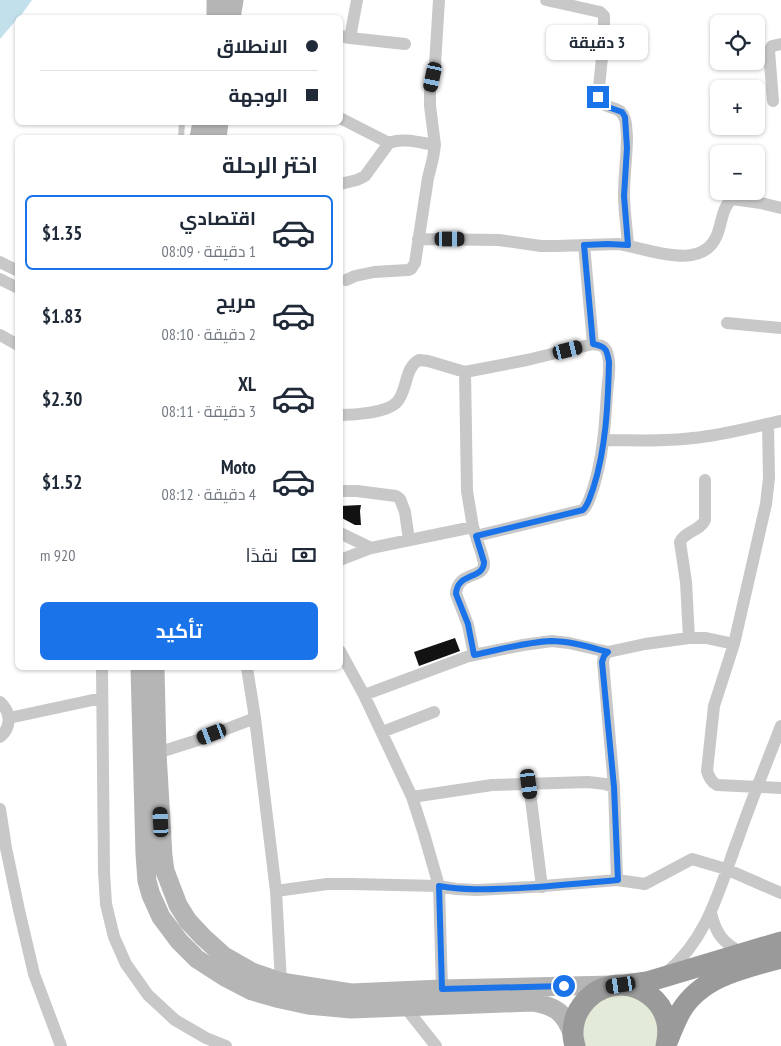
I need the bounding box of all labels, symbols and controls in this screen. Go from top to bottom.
map controls [710,15,765,200]
button: locate [710,15,765,70]
callout: 3 دقيقة [547,24,649,59]
text: 3 دقيقة [569,32,625,52]
text: الانطلاق [217,34,288,58]
car [422,61,443,93]
button: + [710,80,765,135]
text: الوجهة [228,83,288,107]
route end [587,86,609,108]
button: − [710,145,765,200]
text: اختر الرحلة [222,151,318,179]
text: اقتصادي [180,206,256,230]
icon: car [271,210,316,255]
text: $1.35 [42,221,82,245]
car [435,232,465,247]
text: 1 دقيقة · 08:09 [161,241,256,261]
text: مريح [216,289,256,313]
icon: car [271,293,316,338]
text: $1.83 [42,304,82,328]
text: 2 دقيقة · 08:10 [161,324,256,344]
car [551,339,584,361]
text: XL [238,372,256,396]
icon: car [271,376,316,421]
text: $2.30 [42,387,82,411]
text: 3 دقيقة · 08:11 [161,401,256,421]
text: Moto [221,455,256,479]
icon: car [271,459,316,504]
text: $1.52 [42,470,82,494]
text: 4 دقيقة · 08:12 [161,484,256,504]
icon: cash [290,541,318,569]
text: نقدًا [246,543,278,567]
text: 920 m [40,545,75,565]
button: تأكيد [40,602,318,660]
car [195,722,228,746]
car [519,768,538,800]
car [152,807,169,837]
route start [553,975,575,997]
car [605,975,636,995]

